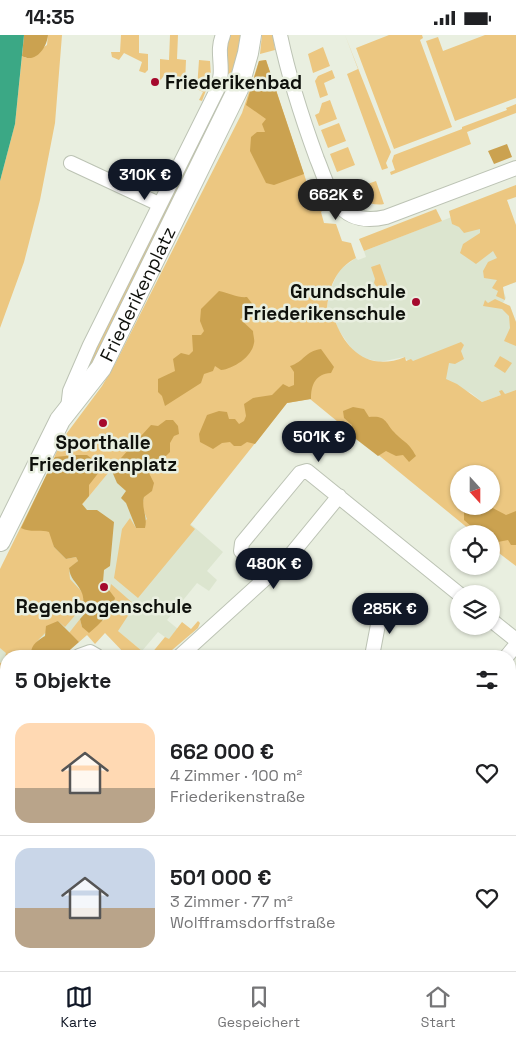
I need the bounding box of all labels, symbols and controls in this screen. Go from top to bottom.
text: 14:35 [25,5,74,30]
place label: Friederikenbad [165,70,302,95]
marker: Friederikenbad [149,76,161,88]
pin: 310K € [104,159,186,201]
text: 310K € [119,164,171,185]
pin: 662K € [295,179,377,221]
text: 662K € [309,184,363,205]
street label: Friederikenplatz [94,222,181,365]
place label: Grundschule Friederikenschule [243,279,406,326]
marker: Grundschule Friederikenschule [410,296,422,308]
marker: Sporthalle Friederikenplatz [97,417,109,429]
pin: 501K € [278,421,360,463]
text: 501K € [293,426,345,447]
place label: Sporthalle Friederikenplatz [29,430,177,477]
north arrow [450,465,500,515]
map controls [450,465,500,635]
button: locate [450,525,500,575]
pin: 480K € [233,547,315,590]
text: 480K € [246,553,302,574]
marker: Regenbogenschule [98,581,110,593]
button: layers [450,585,500,635]
pin: 285K € [349,593,431,635]
place label: Regenbogenschule [16,594,192,619]
text: 285K € [363,598,417,619]
icon: filters [473,666,501,694]
text: 5 Objekte [15,667,111,694]
text: 662 000 € [170,738,274,765]
icon: home [55,743,115,803]
icon: heart [473,759,501,787]
text: 4 Zimmer · 100 m² [170,765,302,786]
text: Friederikenstraße [170,786,305,807]
text: 501 000 € [170,864,271,891]
icon: home [55,868,115,928]
icon: heart [473,884,501,912]
text: 3 Zimmer · 77 m² [170,891,293,912]
text: Wolfframsdorffstraße [170,912,335,933]
tab: Karte [60,983,97,1031]
tab: Gespeichert [217,983,300,1031]
tab: Start [421,983,456,1031]

